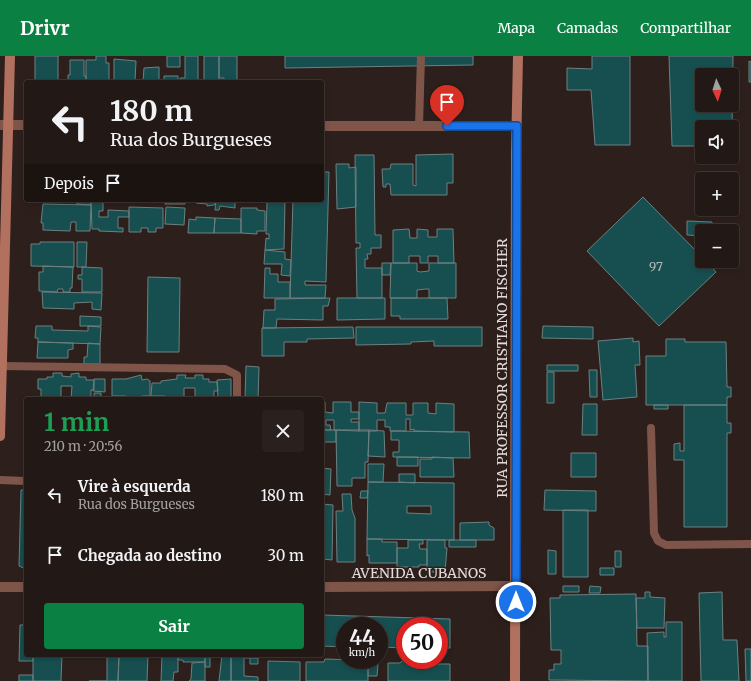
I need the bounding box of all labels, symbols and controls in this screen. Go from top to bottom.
text: Drivr [20,16,70,40]
text: Mapa [497,19,535,37]
text: Camadas [557,19,618,37]
text: Compartilhar [640,19,731,37]
north arrow [695,68,739,112]
map controls [695,68,739,268]
pin [430,85,464,126]
icon: arrive [436,91,458,113]
text: 180 m [110,93,193,129]
icon: left [44,96,96,148]
button: sound [695,120,739,164]
text: Rua dos Burgueses [110,128,272,151]
icon: arrive [102,172,124,194]
button: + [695,172,739,216]
text: Depois [44,174,94,193]
button: − [695,224,739,268]
street label: RUA PROFESSOR CRISTIANO FISCHER [493,238,511,498]
house number: 97 [649,259,663,274]
text: 1 min [44,407,109,438]
button: close [262,410,304,452]
text: 210 m · 20:56 [44,438,122,455]
text: Vire à esquerda [78,477,191,496]
icon: left [44,484,66,506]
text: 180 m [261,486,304,505]
text: Rua dos Burgueses [78,496,195,513]
icon: arrive [44,544,66,566]
text: Chegada ao destino [78,546,221,565]
text: 30 m [267,546,304,565]
street label: AVENIDA CUBANOS [351,564,486,582]
position arrow [495,581,537,623]
button: Sair [44,603,304,649]
speed limit sign: 50 [396,617,448,669]
text: 44 [349,625,375,650]
text: km/h [349,646,375,659]

